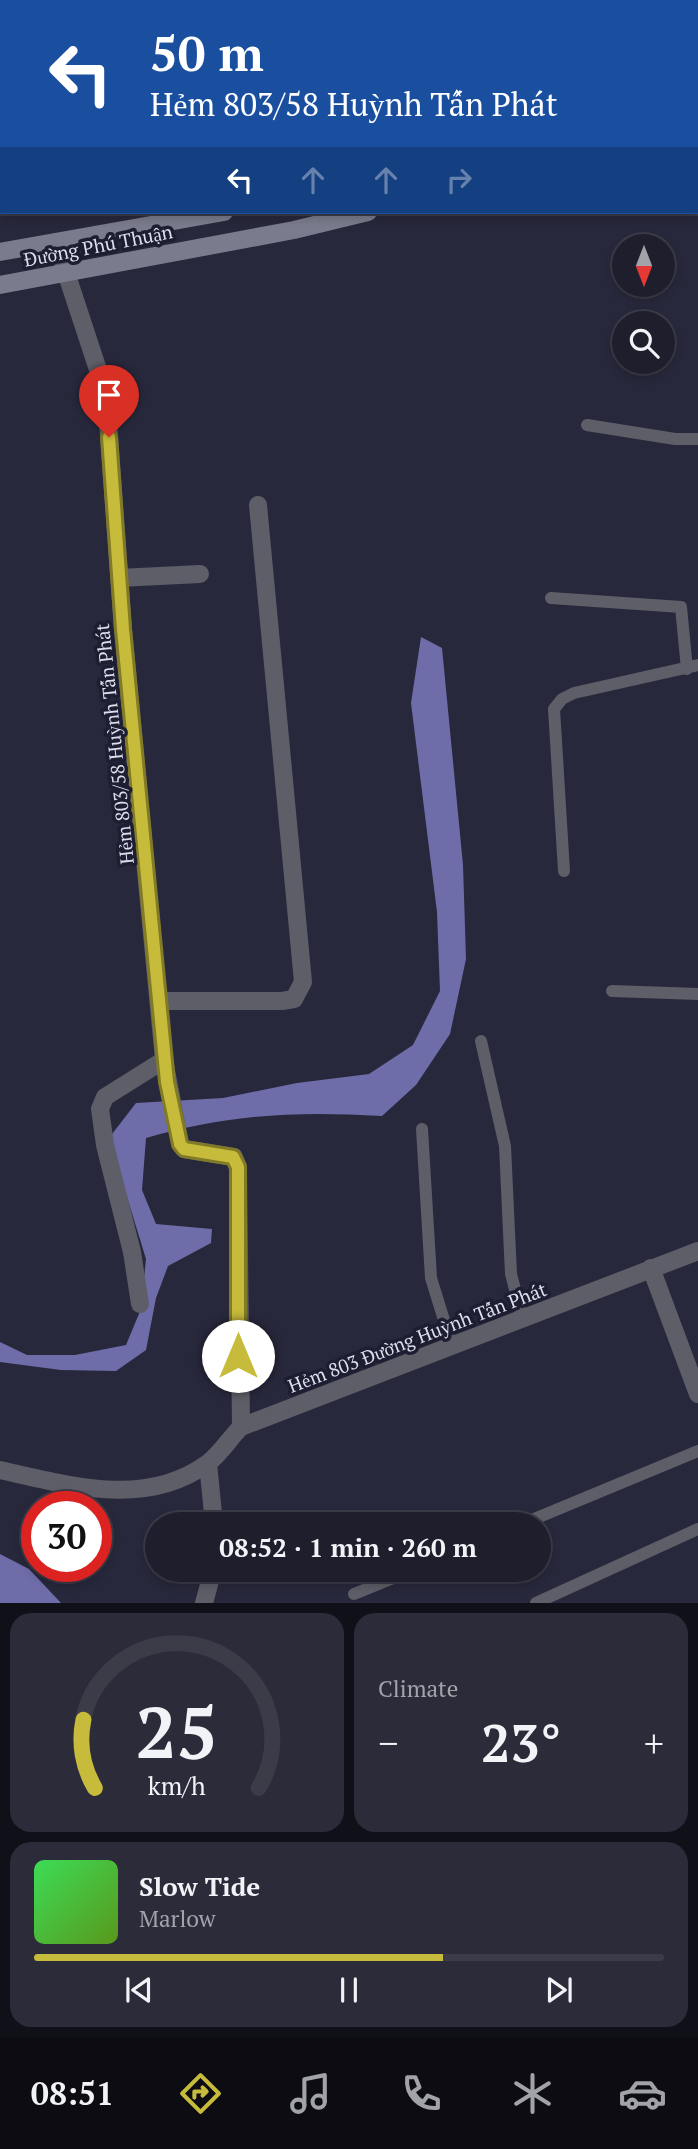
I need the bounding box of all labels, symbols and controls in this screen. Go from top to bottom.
text: 50 m [150,20,264,85]
icon: left [35,28,126,119]
text: Hẻm 803/58 Huỳnh Tấn Phát [150,83,558,125]
icon: left [221,161,259,199]
icon: ahead [294,161,332,199]
icon: ahead [367,161,405,199]
icon: right [440,161,478,199]
street label: Đường Phú Thuận [21,218,175,272]
north arrow [612,234,676,298]
map controls [612,234,675,374]
button: search [612,311,675,374]
pin [79,365,139,437]
icon: arrive [90,376,128,414]
street label: Hẻm 803/58 Huỳnh Tấn Phát [89,622,139,866]
street label: Hẻm 803 Đường Huỳnh Tấn Phát [284,1276,550,1398]
position arrow [201,1319,275,1393]
speed limit sign: 30 [21,1491,112,1582]
text: 08:52 · 1 min · 260 m [219,1530,477,1564]
text: Climate [378,1673,458,1704]
text: 25 [136,1683,218,1780]
text: 23° [481,1708,561,1777]
text: − [378,1718,398,1768]
text: + [644,1718,664,1768]
text: km/h [148,1769,206,1802]
text: Slow Tide [139,1869,260,1903]
text: Marlow [139,1903,216,1934]
icon: previous [120,1971,158,2009]
icon: pause [330,1971,368,2009]
icon: next [540,1971,578,2009]
icon: directions [176,2069,225,2118]
icon: music [286,2069,335,2118]
icon: phone [397,2069,446,2118]
icon: climate [508,2069,557,2118]
icon: car [618,2069,667,2118]
text: 08:51 [31,2072,114,2114]

